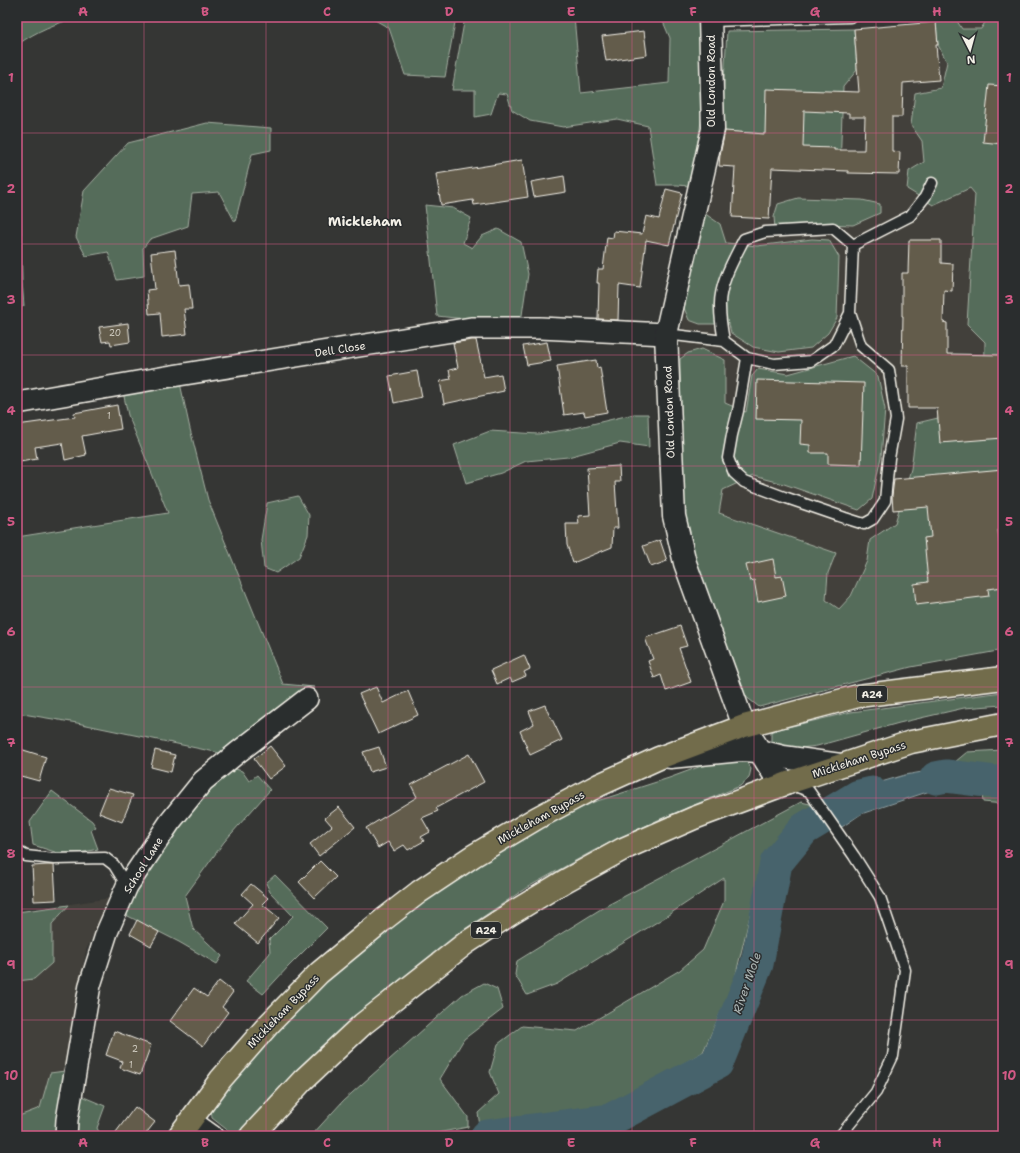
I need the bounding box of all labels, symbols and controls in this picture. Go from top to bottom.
text: A [78,3,88,20]
text: B [201,3,209,20]
text: C [323,3,331,20]
text: D [444,3,454,20]
text: E [567,3,576,20]
text: F [689,3,697,20]
text: G [810,3,821,20]
text: H [932,3,942,20]
north arrow [950,30,990,70]
street label: Old London Road [704,35,719,127]
text: N [966,52,976,67]
text: 1 [8,69,14,86]
text: 1 [1006,69,1012,86]
text: 2 [6,180,16,197]
text: 2 [1004,180,1014,197]
district label: Mickleham [328,213,402,230]
text: 3 [6,291,16,308]
text: 3 [1004,291,1014,308]
house number: 20 [109,327,121,339]
street label: Dell Close [313,338,367,361]
street label: Old London Road [660,365,679,459]
text: 4 [6,402,16,419]
text: 4 [1004,402,1014,419]
house number: 1 [107,410,111,422]
text: 5 [7,513,15,530]
text: 5 [1005,513,1013,530]
text: 6 [6,623,16,640]
text: 6 [1004,623,1014,640]
road number: A24 [857,686,887,702]
text: 7 [6,734,16,751]
text: 7 [1004,734,1014,751]
street label: Mickleham Bypass [810,737,908,782]
street label: Mickleham Bypass [495,787,588,848]
street label: School Lane [120,834,167,896]
text: 8 [6,845,16,862]
text: 8 [1004,845,1014,862]
road number: A24 [471,922,501,938]
water label: River Mole [729,950,765,1016]
text: 9 [6,956,16,973]
text: 9 [1004,956,1014,973]
street label: Mickleham Bypass [244,971,323,1052]
house number: 2 [132,1043,138,1055]
house number: 1 [129,1059,133,1071]
text: 10 [4,1067,18,1084]
text: 10 [1002,1067,1016,1084]
text: A [78,1134,88,1151]
text: B [201,1134,209,1151]
text: C [323,1134,331,1151]
text: D [444,1134,454,1151]
text: E [567,1134,576,1151]
text: F [689,1134,697,1151]
text: G [810,1134,821,1151]
text: H [932,1134,942,1151]

